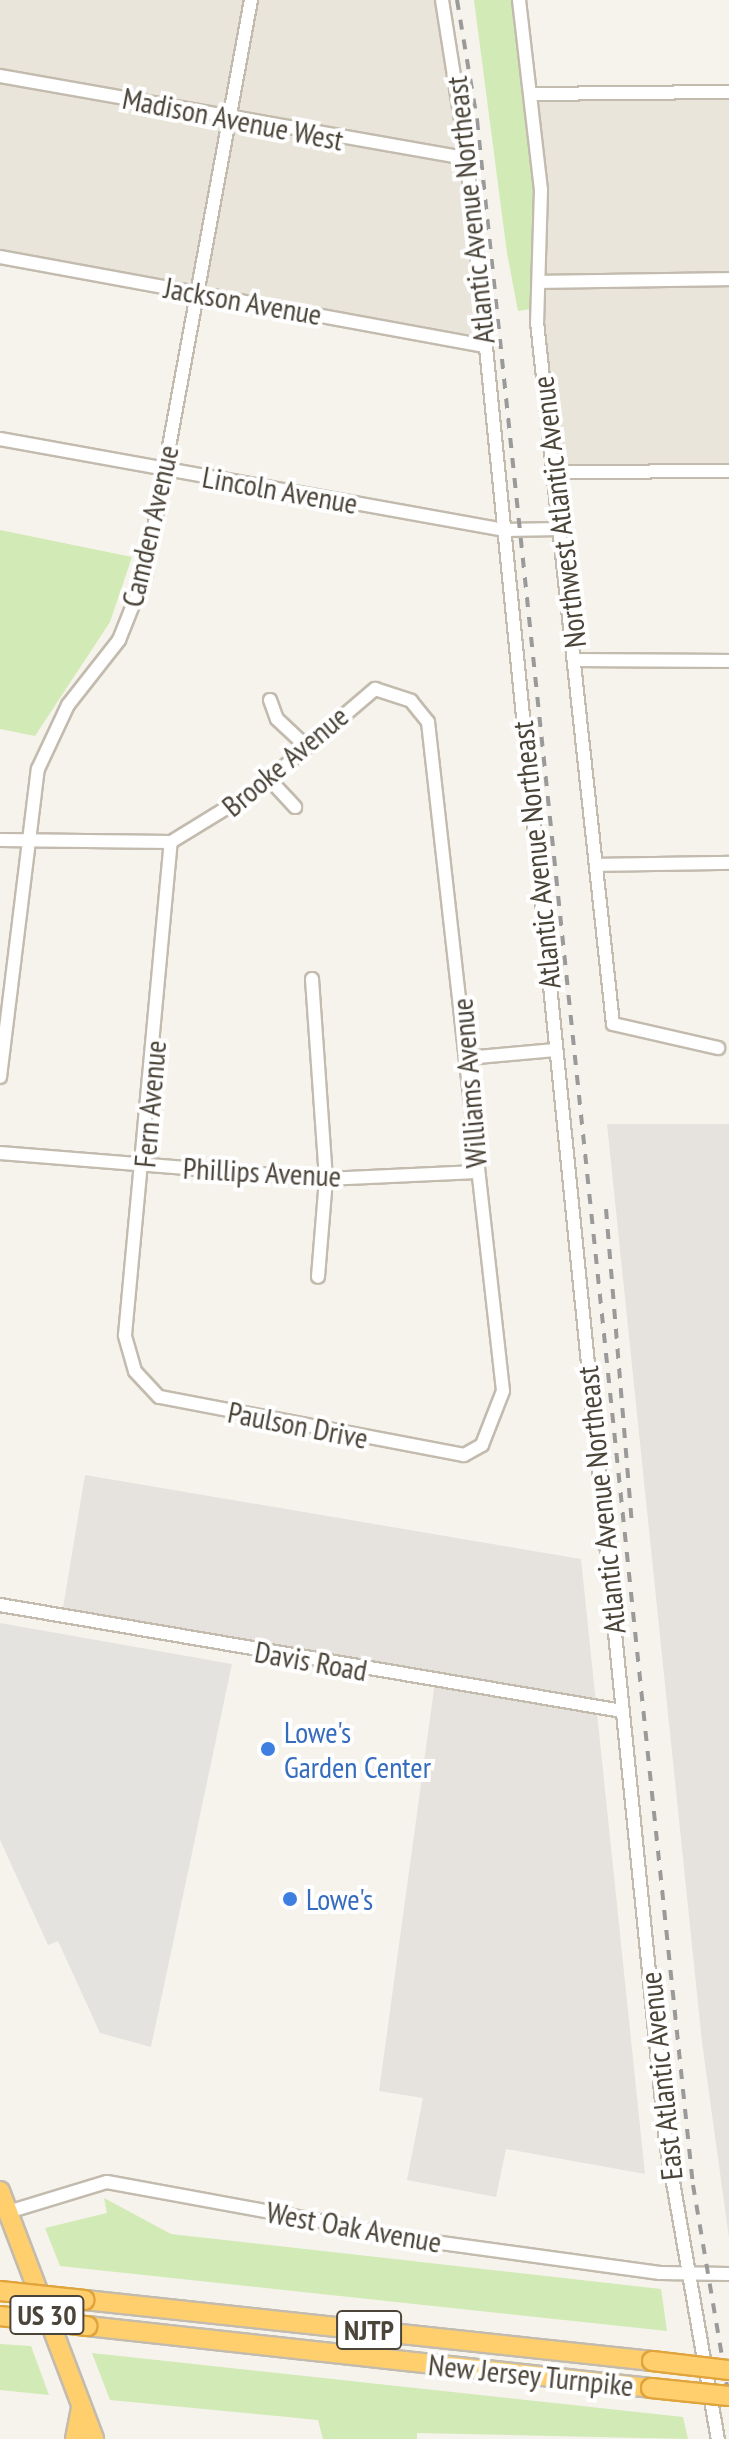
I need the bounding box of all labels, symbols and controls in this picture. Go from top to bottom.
street label: Atlantic Avenue Northeast [438,74,502,346]
street label: Madison Avenue West [119,80,347,158]
street label: Jackson Avenue [161,269,325,333]
street label: Northwest Atlantic Avenue [524,373,594,651]
street label: Camden Avenue [114,441,186,611]
street label: Lincoln Avenue [199,459,361,521]
street label: Brooke Avenue [214,698,356,824]
street label: Atlantic Avenue Northeast [504,719,568,991]
street label: Williams Avenue [444,996,494,1170]
street label: Fern Avenue [126,1038,174,1170]
street label: Phillips Avenue [182,1150,342,1194]
street label: Atlantic Avenue Northeast [569,1364,633,1636]
street label: Paulson Drive [225,1394,371,1456]
street label: Davis Road [252,1633,370,1689]
place label: Lowe's Garden Center [284,1714,431,1784]
marker: Lowe's Garden Center [259,1740,277,1758]
place label: Lowe's [306,1881,373,1917]
marker: Lowe's [281,1890,299,1908]
street label: East Atlantic Avenue [632,1969,690,2183]
street label: West Oak Avenue [263,2194,445,2260]
road number: US 30 [9,2291,85,2339]
road number: NJTP [335,2306,403,2354]
street label: New Jersey Turnpike [425,2346,637,2404]

